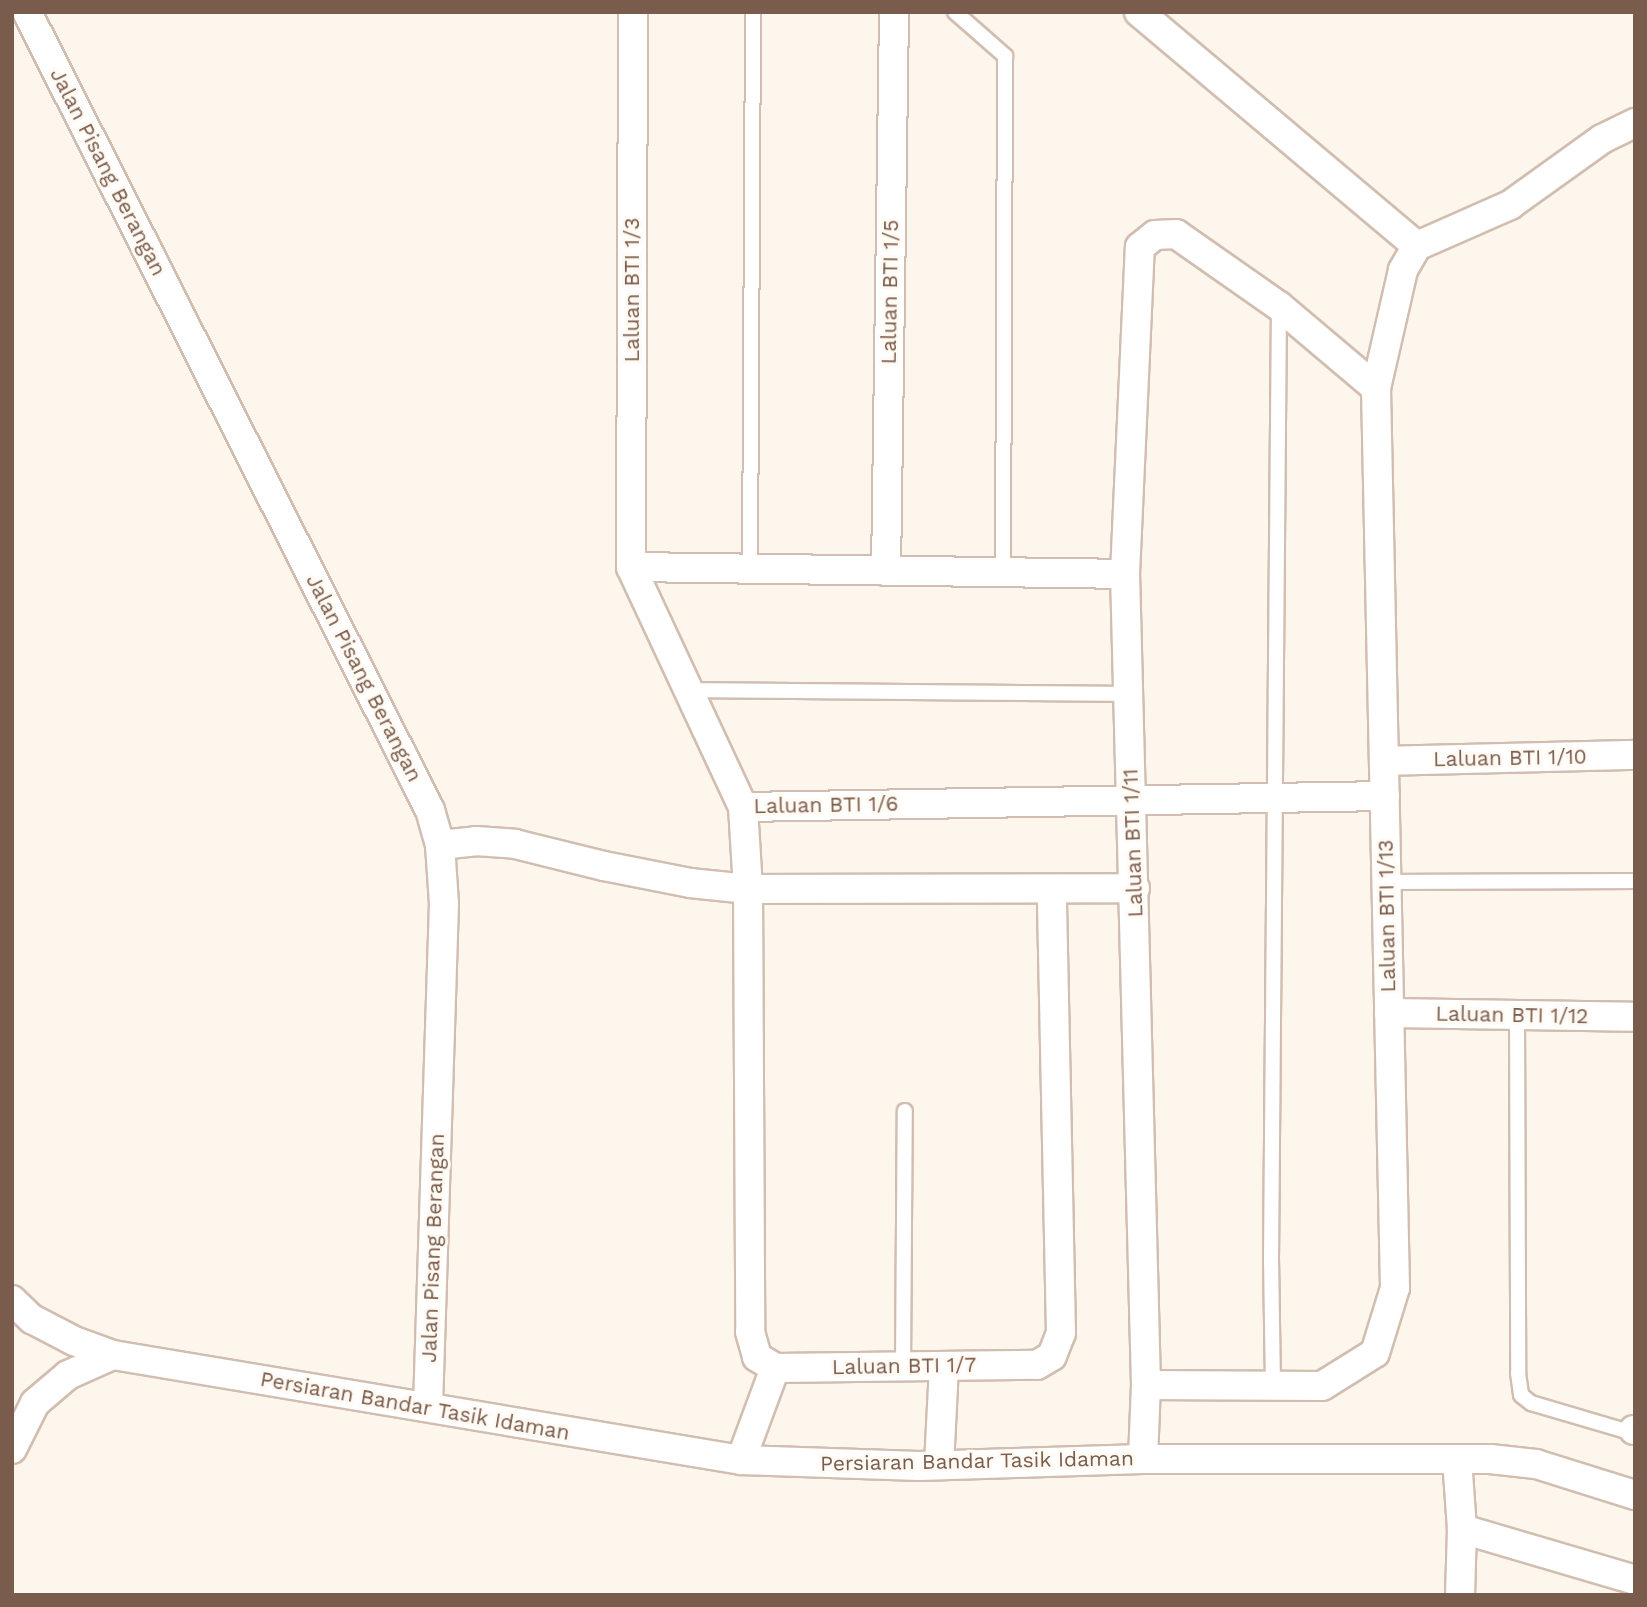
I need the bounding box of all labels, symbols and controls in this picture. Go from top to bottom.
street label: Jalan Pisang Berangan [45,64,171,280]
street label: Laluan BTI 1/3 [619,217,645,363]
street label: Laluan BTI 1/5 [876,219,904,365]
street label: Jalan Pisang Berangan [301,570,427,786]
street label: Laluan BTI 1/10 [1433,744,1587,772]
street label: Laluan BTI 1/11 [1118,768,1148,918]
street label: Laluan BTI 1/6 [753,791,899,819]
street label: Laluan BTI 1/13 [1373,839,1401,993]
street label: Laluan BTI 1/12 [1435,1001,1589,1029]
street label: Jalan Pisang Berangan [416,1133,450,1363]
street label: Laluan BTI 1/7 [831,1352,977,1380]
street label: Persiaran Bandar Tasik Idaman [258,1366,572,1446]
street label: Persiaran Bandar Tasik Idaman [819,1446,1135,1476]

